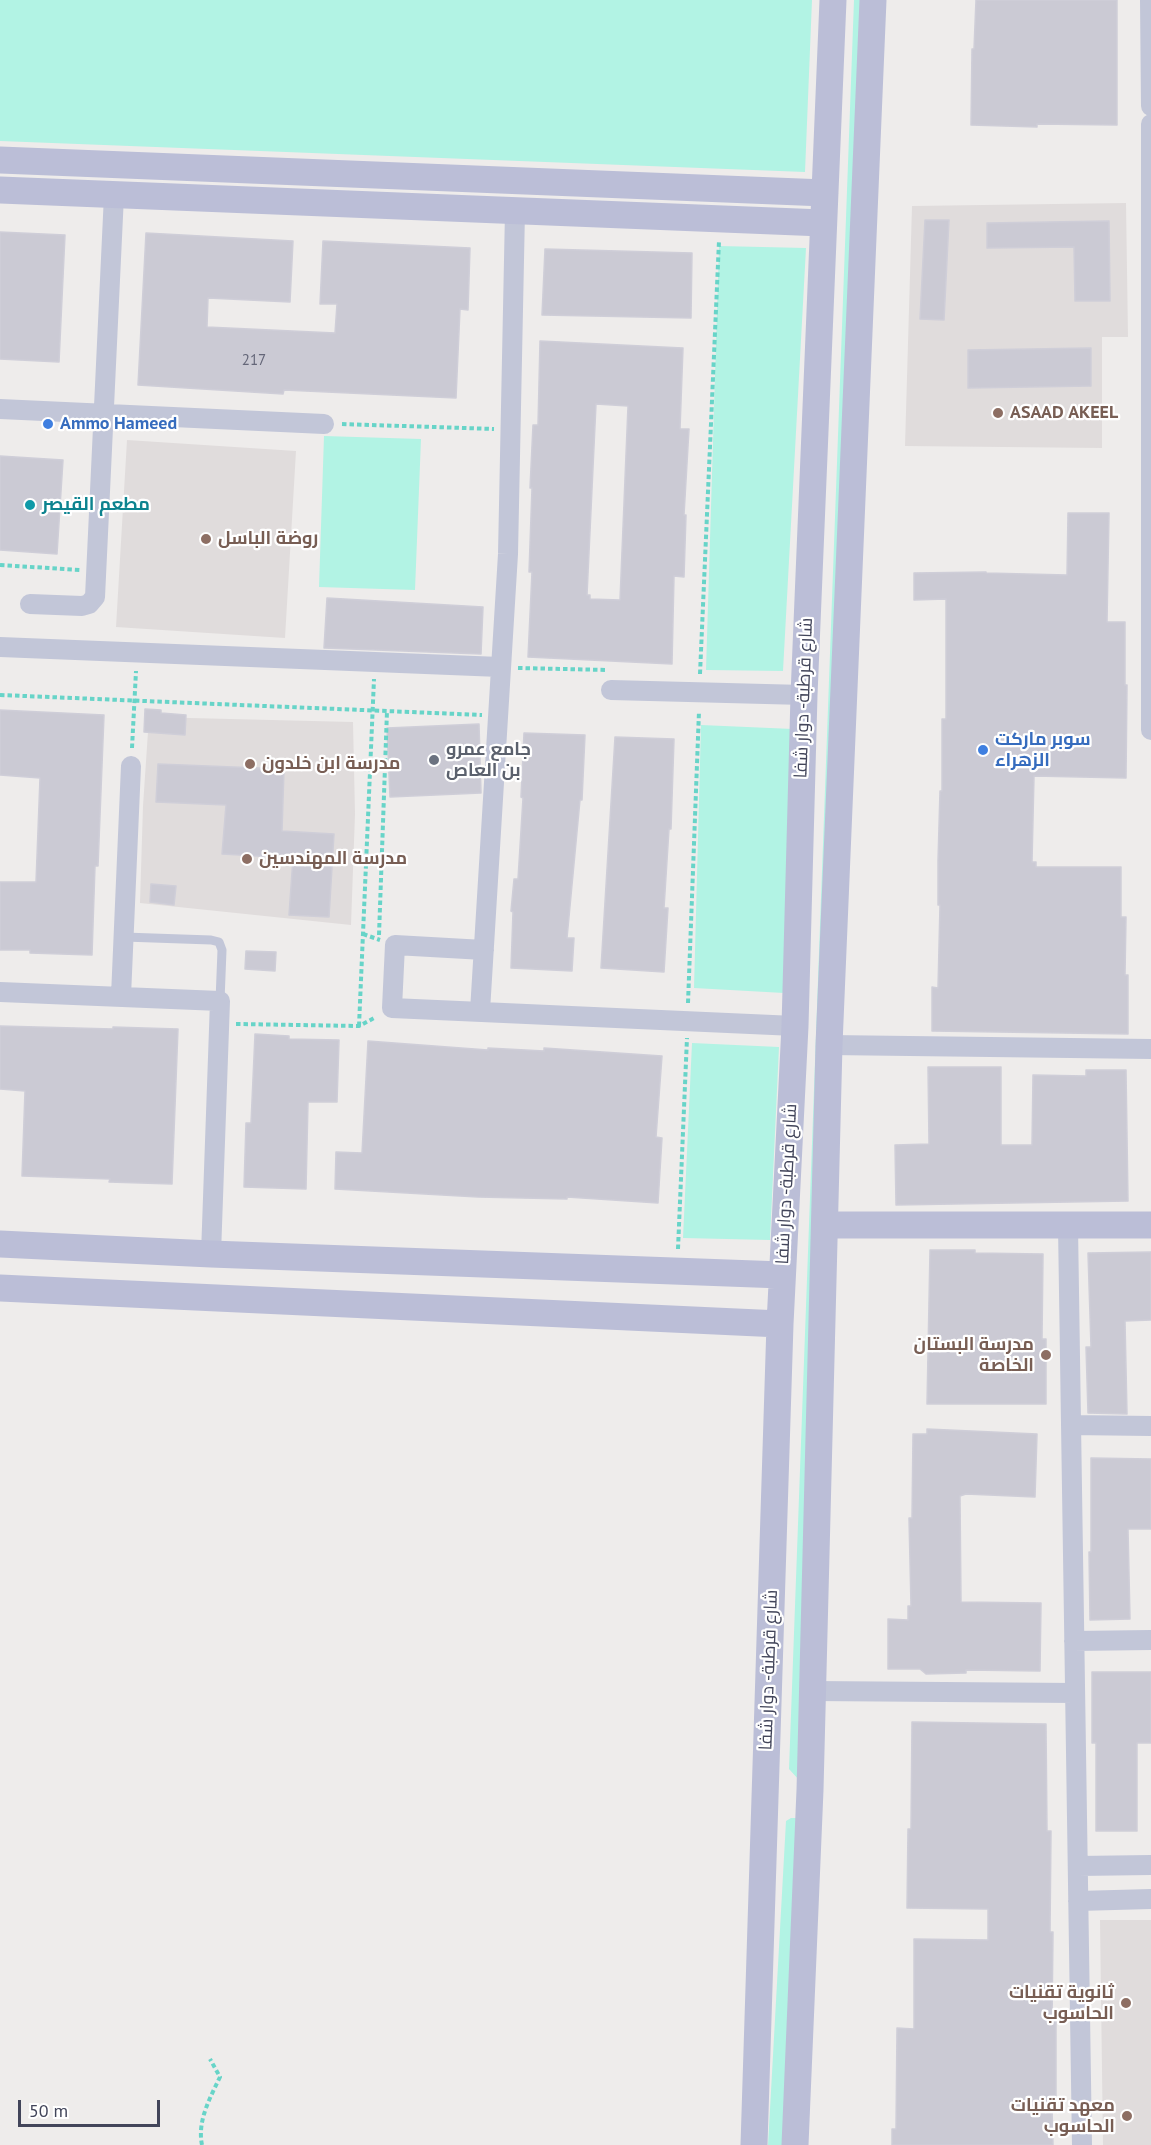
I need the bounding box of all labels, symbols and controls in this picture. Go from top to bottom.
house number: 217 [242,352,266,370]
place label: ASAAD AKEEL [1010,402,1118,424]
marker: ASAAD AKEEL [991,406,1005,420]
place label: Ammo Hameed [60,413,177,435]
marker: Ammo Hameed [41,417,55,431]
place label: مطعم القيصر [42,494,150,516]
marker: مطعم القيصر [23,498,37,512]
place label: روضة الباسل [218,528,318,550]
marker: روضة الباسل [199,532,213,546]
street label: شارع قرطبة- دوار شفا [790,617,818,779]
place label: سوبر ماركت الزهراء [995,729,1091,771]
place label: جامع عمرو بن العاص [446,739,531,782]
marker: سوبر ماركت الزهراء [976,743,990,757]
place label: مدرسة ابن خلدون [262,753,400,775]
marker: جامع عمرو بن العاص [427,753,441,767]
marker: مدرسة ابن خلدون [243,757,257,771]
place label: مدرسة المهندسين [259,848,407,870]
marker: مدرسة المهندسين [240,852,254,866]
street label: شارع قرطبة- دوار شفا [772,1103,802,1265]
place label: مدرسة البستان الخاصة [914,1334,1034,1376]
marker: مدرسة البستان الخاصة [1039,1348,1053,1362]
street label: شارع قرطبة- دوار شفا [755,1589,783,1751]
place label: ثانوية تقنيات الحاسوب [1009,1982,1114,2024]
marker: ثانوية تقنيات الحاسوب [1119,1996,1133,2010]
scale bar [21,2088,164,2126]
place label: معهد تقنيات الحاسوب [1011,2095,1115,2138]
text: 50 m [29,2099,68,2122]
marker: معهد تقنيات الحاسوب [1120,2109,1134,2123]

